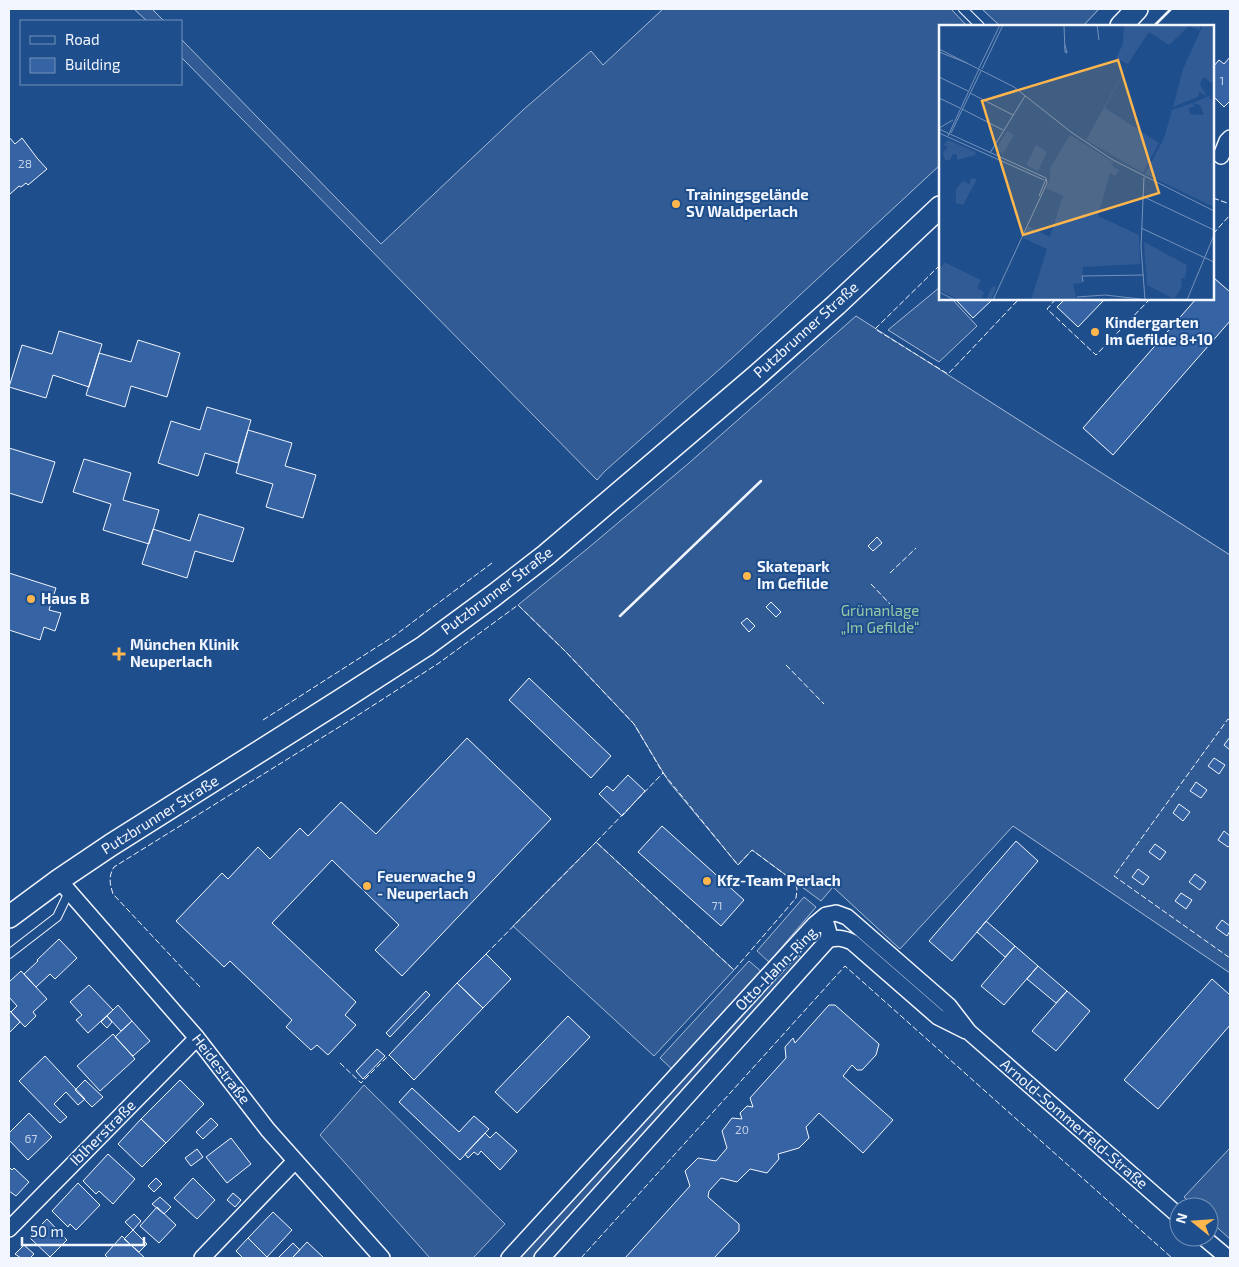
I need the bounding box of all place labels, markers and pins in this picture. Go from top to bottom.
place label: Trainingsgelände SV Waldperlach [686,185,809,220]
marker: Trainingsgelände SV Waldperlach [670,198,682,210]
place label: Kindergarten Im Gefilde 8+10 [1105,313,1213,348]
marker: Kindergarten Im Gefilde 8+10 [1089,326,1101,338]
place label: Skatepark Im Gefilde [757,557,830,592]
marker: Skatepark Im Gefilde [741,570,753,582]
place label: Haus B [41,589,90,607]
marker: Haus B [25,593,37,605]
place label: München Klinik Neuperlach [130,635,240,670]
marker: München Klinik Neuperlach [112,647,126,661]
place label: Feuerwache 9 - Neuperlach [377,867,476,902]
place label: Kfz-Team Perlach [717,871,841,889]
marker: Kfz-Team Perlach [701,875,713,887]
marker: Feuerwache 9 - Neuperlach [361,880,373,892]

